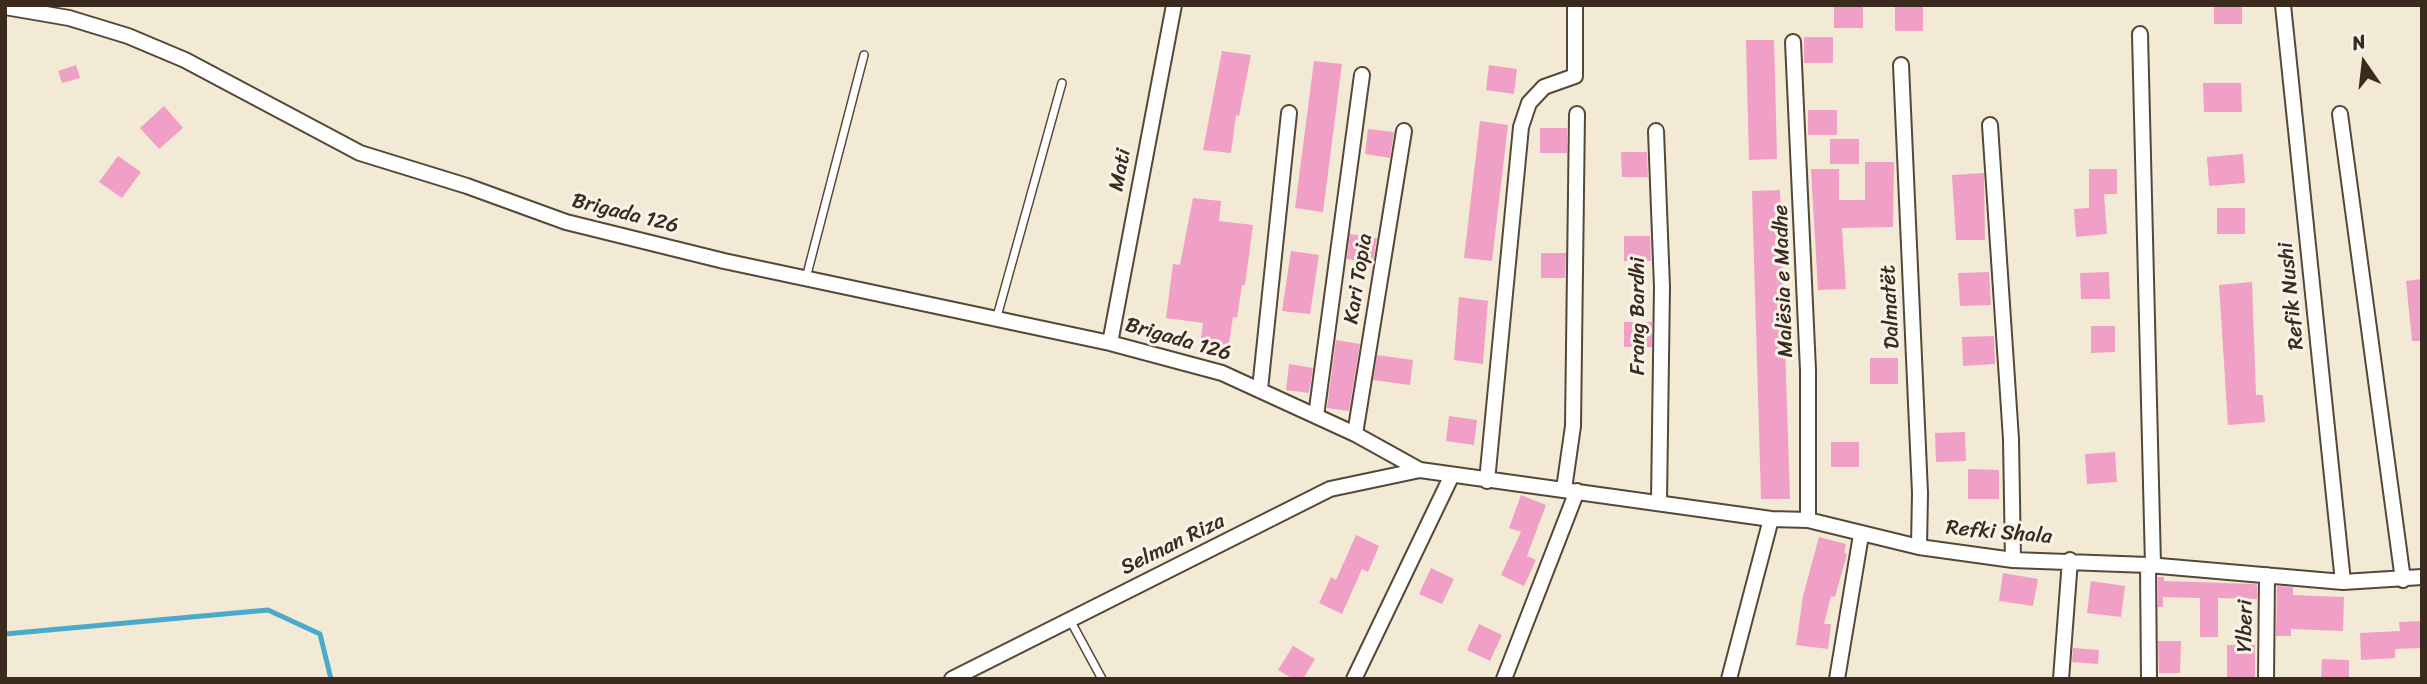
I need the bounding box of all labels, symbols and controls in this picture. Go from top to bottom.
text: N [2348,25,2369,60]
north arrow [2329,28,2399,98]
street label: Mati [1105,147,1137,193]
street label: Brigada 126 [569,189,681,239]
street label: Malësia e Madhe [1769,204,1799,358]
street label: Kari Topia [1339,232,1379,326]
street label: Refik Nushi [2274,241,2310,351]
street label: Frang Bardhi [1626,257,1652,375]
street label: Dalmatët [1876,264,1906,350]
street label: Brigada 126 [1122,313,1234,367]
street label: Selman Riza [1117,509,1229,581]
street label: Refki Shala [1945,516,2053,550]
street label: Ylberi [2233,599,2259,653]

